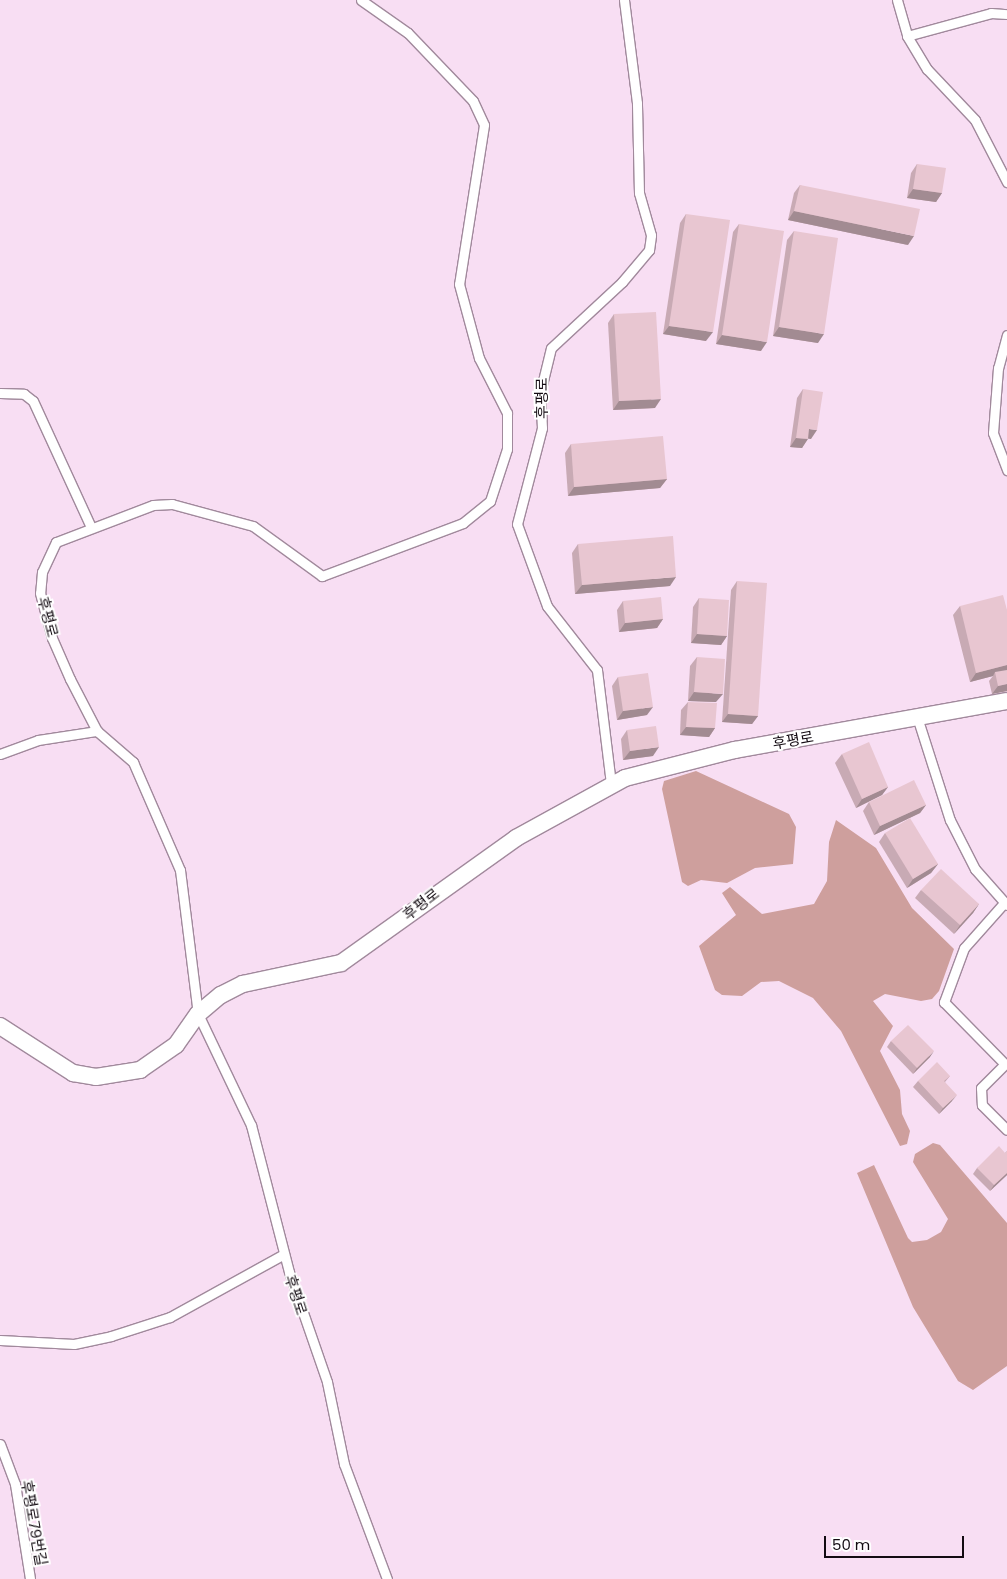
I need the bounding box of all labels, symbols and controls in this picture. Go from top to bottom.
street label: 후평로 [533,377,551,419]
street label: 후평로 [34,595,62,639]
street label: 후평로 [771,728,815,752]
street label: 후평로 [399,884,443,924]
street label: 후평로 [281,1273,311,1317]
street label: 후평로79번길 [18,1479,50,1567]
scale bar [827,1526,967,1558]
text: 50 m [832,1534,870,1555]

